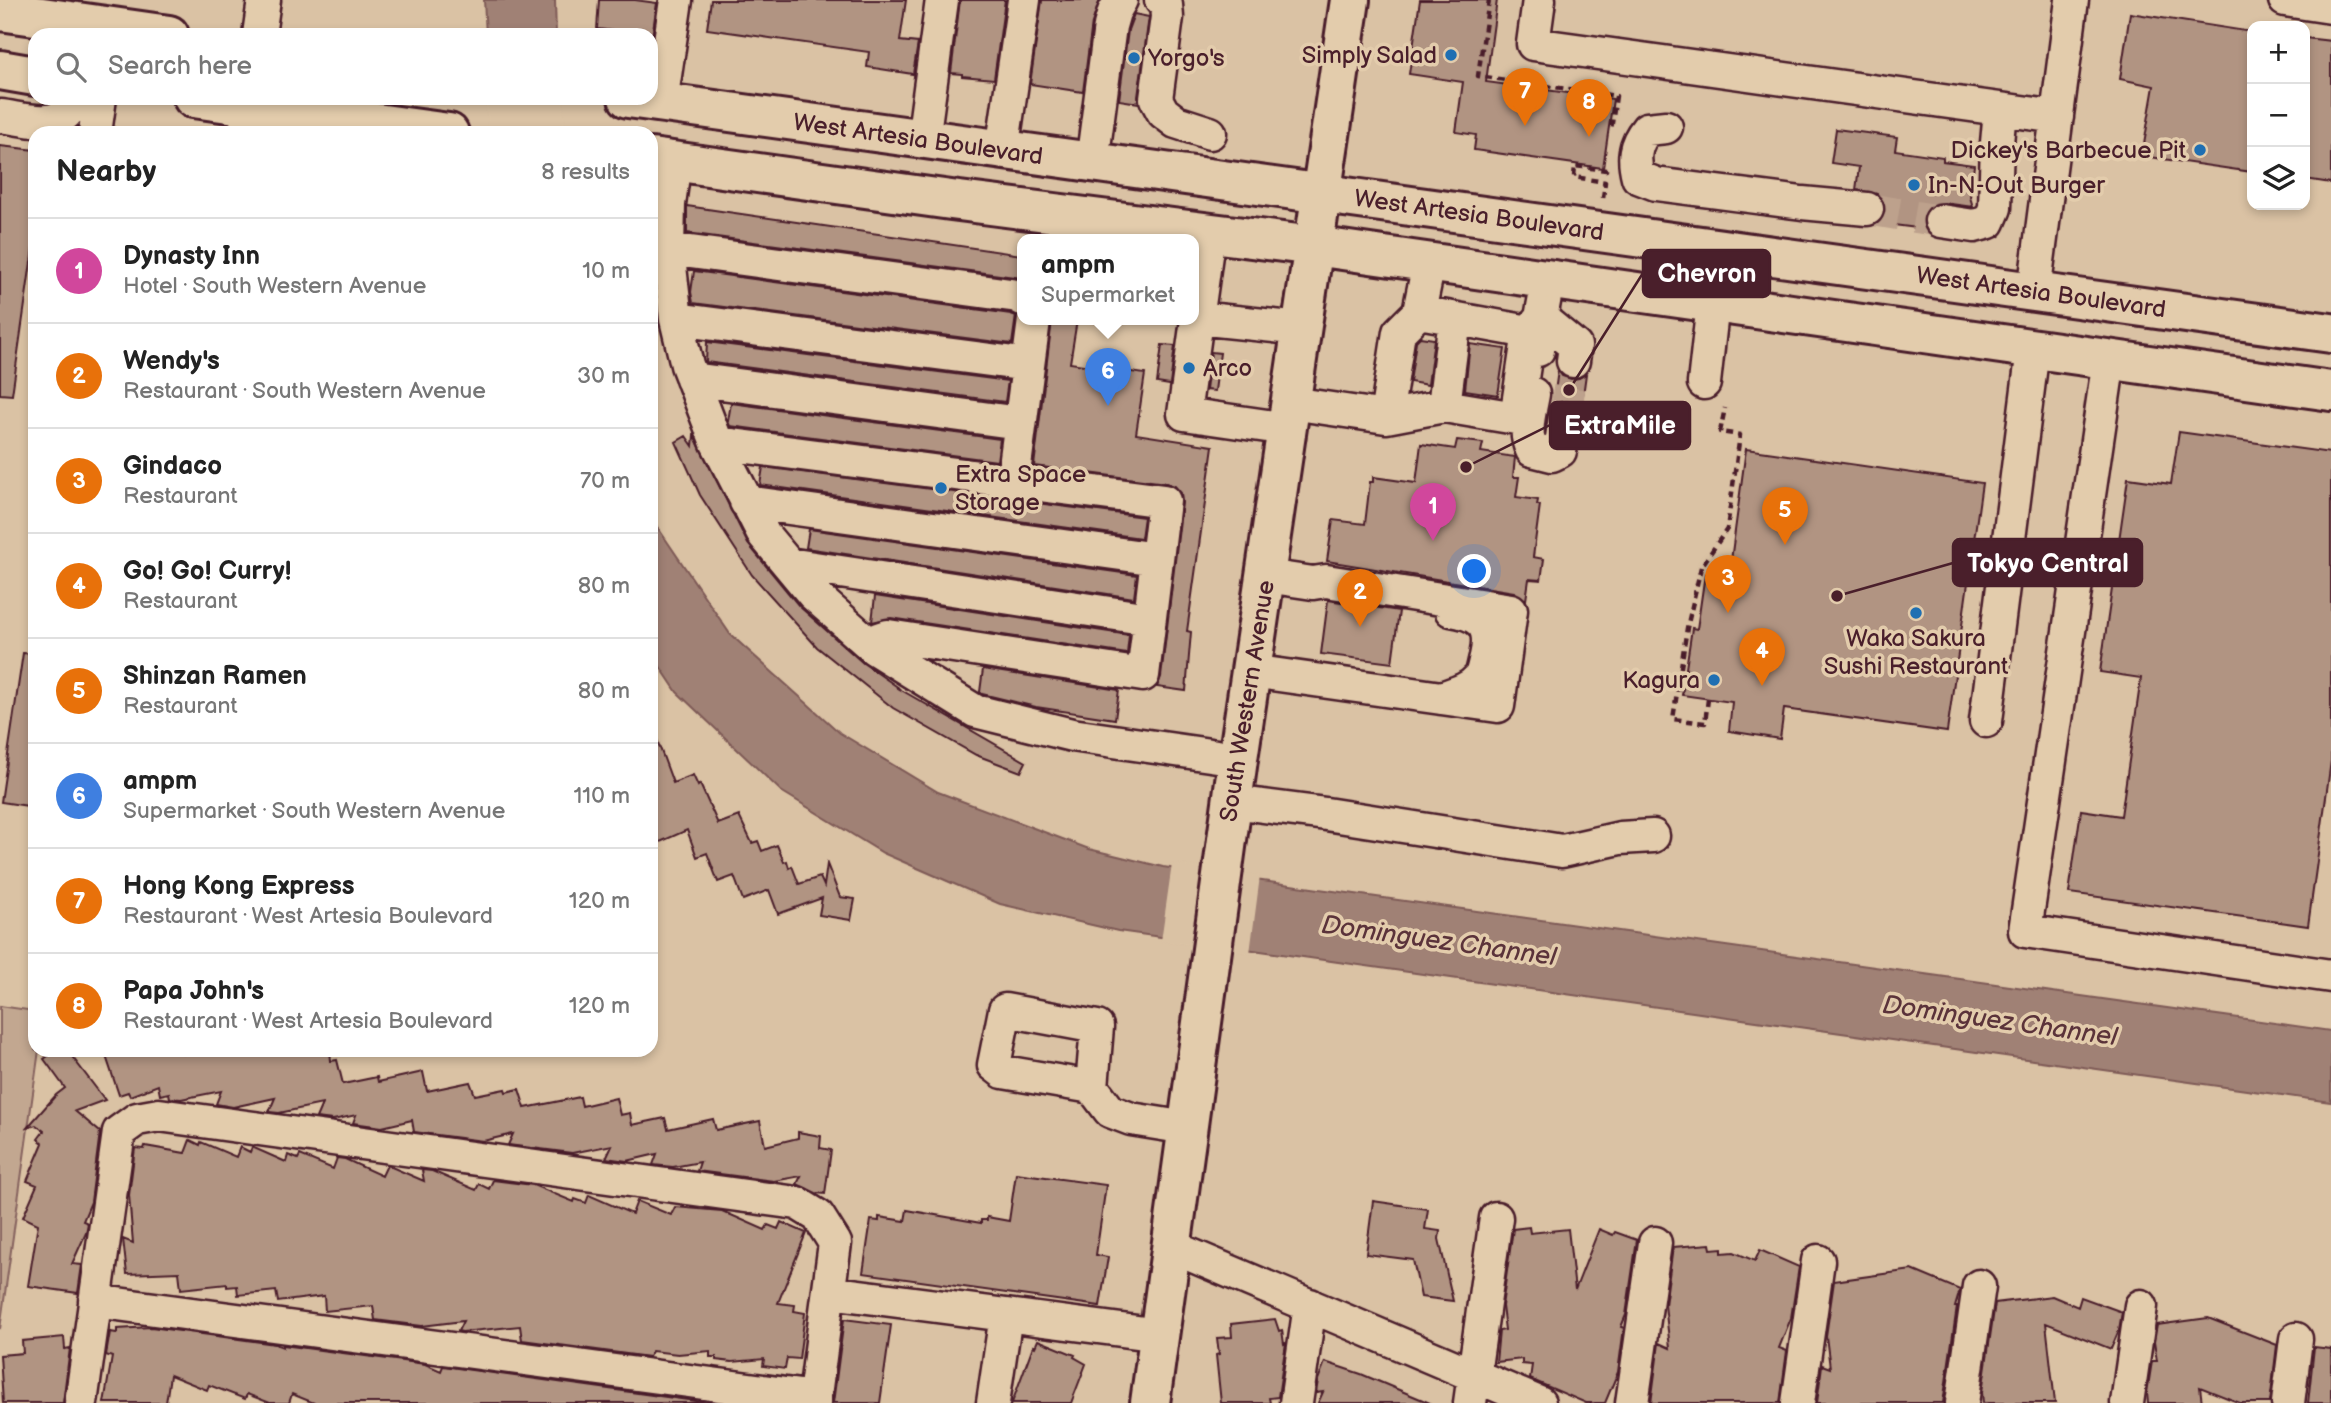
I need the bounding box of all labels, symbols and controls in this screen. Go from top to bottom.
map controls [2247,21,2310,210]
button: + [2247,21,2310,84]
search box [28,28,658,105]
place label: Simply Salad [1302,41,1437,70]
place label: Yorgo's [1147,44,1225,73]
marker: Simply Salad [1443,47,1459,63]
icon: search [52,48,90,86]
marker: Yorgo's [1126,50,1142,66]
text: Search here [108,51,252,82]
pin: 7 [1502,68,1548,126]
pin: 8 [1566,79,1612,137]
button: − [2247,84,2310,147]
street label: West Artesia Boulevard [791,108,1045,171]
place label: Dickey's Barbecue Pit [1950,136,2187,165]
marker: Dickey's Barbecue Pit [2192,142,2208,158]
button: layers [2247,147,2310,210]
text: Nearby [56,154,156,190]
text: 8 results [541,158,630,186]
place label: In-N-Out Burger [1928,171,2105,200]
marker: In-N-Out Burger [1906,177,1922,193]
street label: West Artesia Boulevard [1352,184,1606,247]
popup [1017,234,1199,325]
text: Dynasty Inn [123,241,260,272]
text: ampm [1041,250,1115,281]
callout: Chevron [1643,250,1770,297]
text: 1 [74,257,84,285]
text: 10 m [582,257,630,285]
text: Chevron [1657,259,1757,290]
street label: West Artesia Boulevard [1914,261,2168,324]
text: Hotel · South Western Avenue [123,272,426,300]
text: Supermarket [1041,281,1175,309]
text: Wendy's [123,346,220,377]
pin: 6 [1085,348,1131,406]
place label: Arco [1203,354,1252,383]
marker: Arco [1181,360,1197,376]
text: 2 [72,362,86,390]
text: 30 m [577,362,630,390]
text: Restaurant · South Western Avenue [123,377,486,405]
callout: ExtraMile [1550,402,1690,449]
text: ExtraMile [1564,411,1676,442]
text: Gindaco [123,451,222,482]
place label: Extra Space Storage [955,460,1086,517]
text: 3 [72,467,86,495]
text: 70 m [580,467,630,495]
marker: Extra Space Storage [933,480,949,496]
text: Restaurant [123,482,237,510]
pin: 1 [1410,483,1456,541]
pin: 5 [1762,487,1808,545]
callout: Tokyo Central [1953,539,2142,586]
text: Tokyo Central [1967,549,2129,580]
your location [1457,554,1491,588]
pin: 3 [1705,555,1751,613]
text: Go! Go! Curry! [123,556,291,587]
pin: 2 [1337,569,1383,627]
text: 4 [72,572,86,600]
text: 80 m [578,572,630,600]
street label: South Western Avenue [1214,578,1281,824]
text: Restaurant [123,587,237,615]
marker: Waka Sakura Sushi Restaurant [1908,605,1924,621]
place label: Waka Sakura Sushi Restaurant [1824,624,2009,681]
pin: 4 [1739,628,1785,686]
text: Shinzan Ramen [123,661,307,692]
place label: Kagura [1622,666,1700,695]
marker: Kagura [1706,672,1722,688]
text: 5 [72,677,86,705]
text: 80 m [578,677,630,705]
text: Restaurant [123,692,237,720]
text: ampm [123,766,197,797]
text: 6 [72,782,86,810]
text: 110 m [573,782,630,810]
text: Supermarket · South Western Avenue [123,797,505,825]
text: Hong Kong Express [123,871,355,902]
text: 7 [73,887,85,915]
text: 120 m [569,887,630,915]
text: Restaurant · West Artesia Boulevard [123,902,493,930]
water label: Dominguez Channel [1319,910,1559,973]
text: Papa John's [123,976,264,1007]
water label: Dominguez Channel [1880,990,2120,1053]
text: 8 [72,992,86,1020]
text: 120 m [569,992,630,1020]
text: Restaurant · West Artesia Boulevard [123,1007,493,1035]

